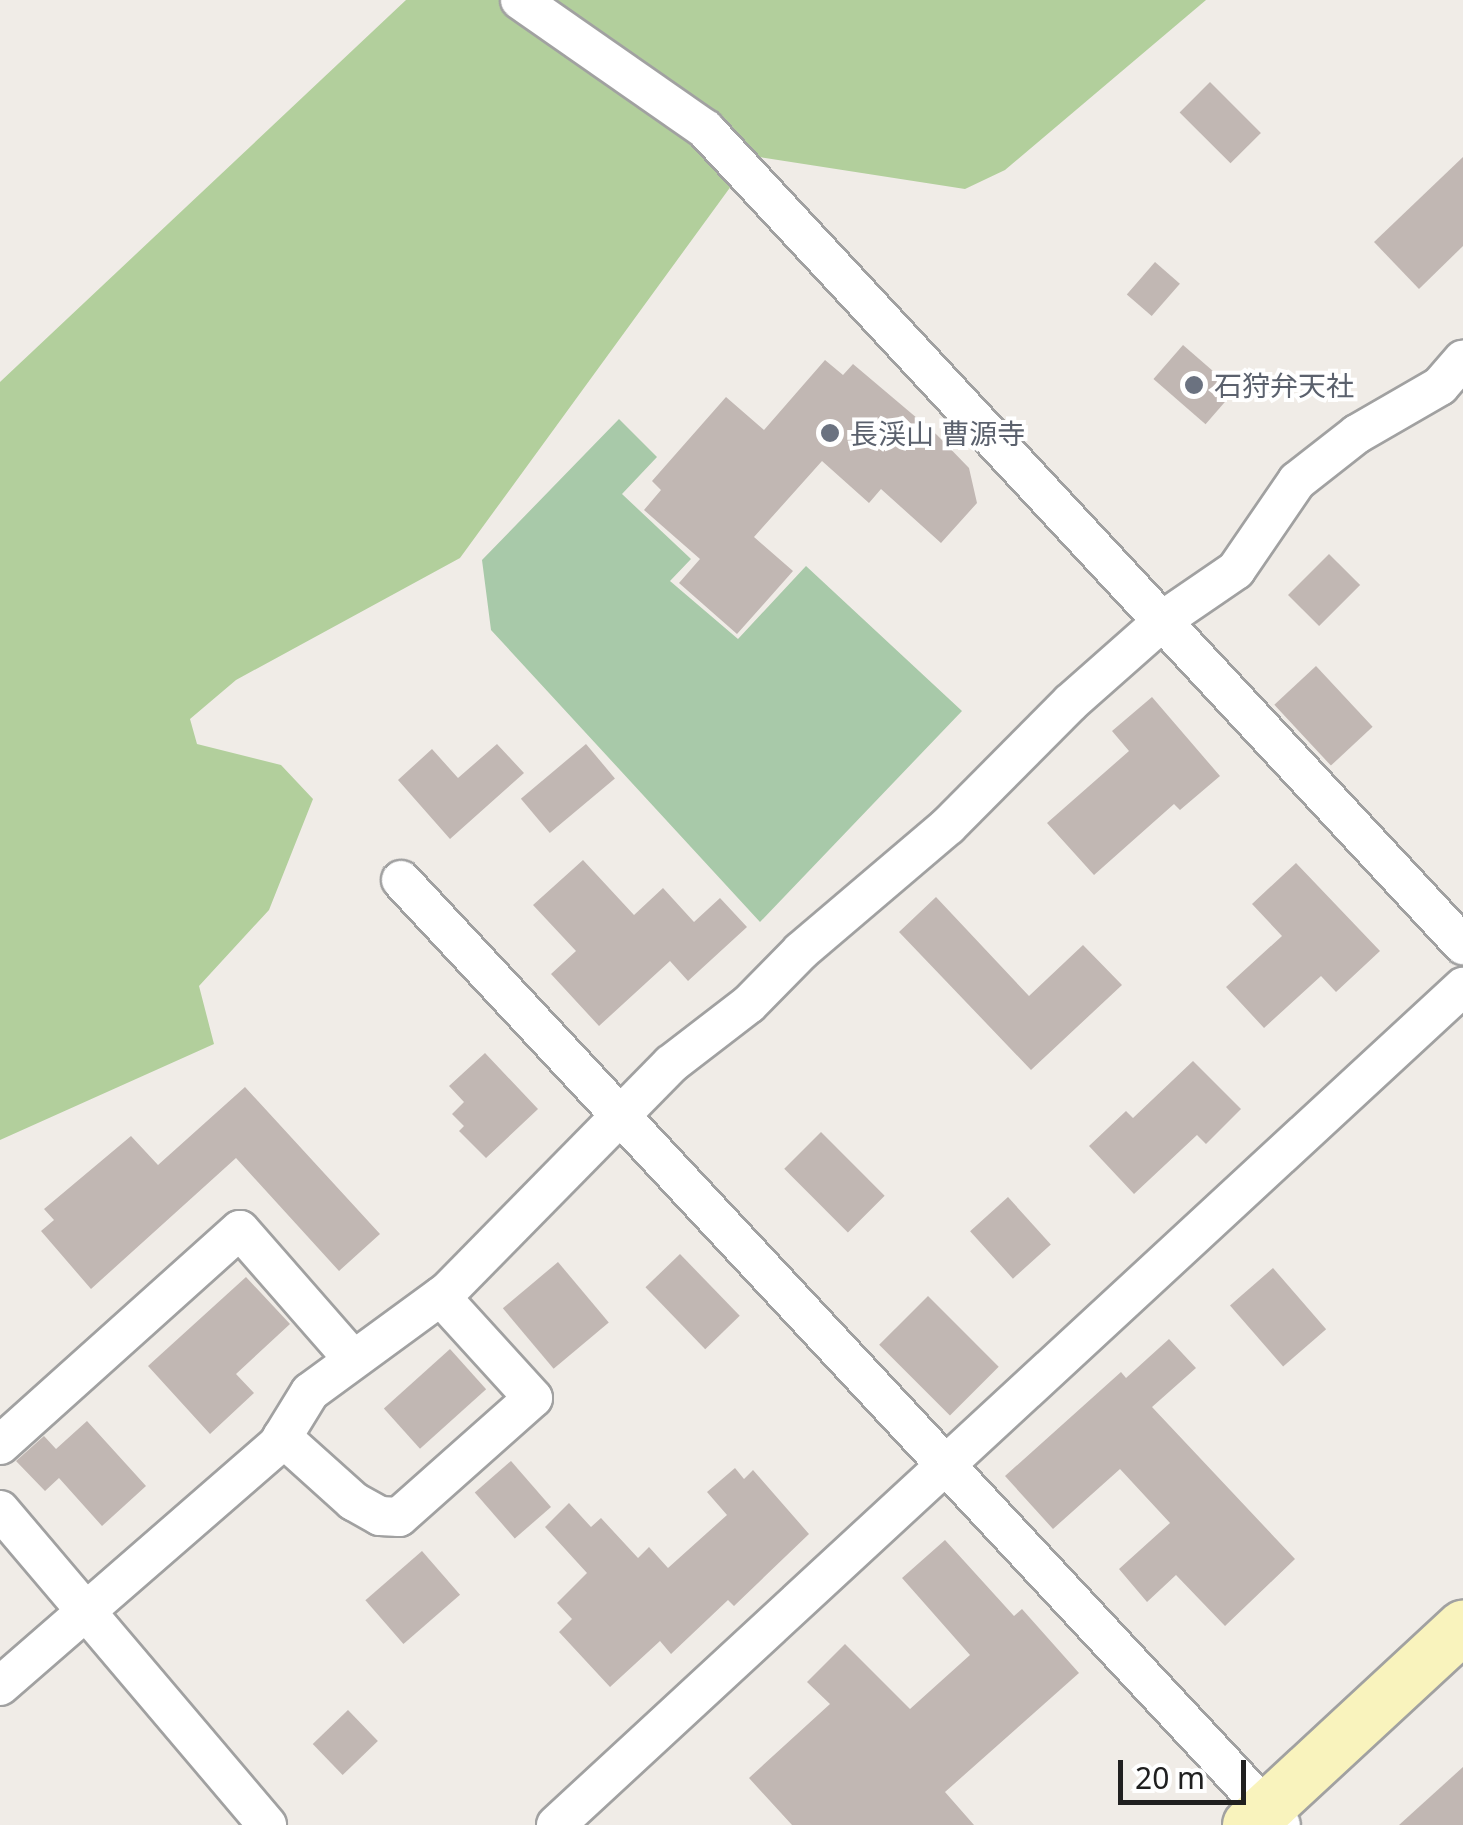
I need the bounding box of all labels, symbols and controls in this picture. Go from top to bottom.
place label: 石狩弁天社 [1214,368,1354,402]
marker: 石狩弁天社 [1183,374,1205,396]
place label: 長渓山 曹源寺 [850,416,1025,450]
marker: 長渓山 曹源寺 [819,422,841,444]
scale bar [1123,1740,1250,1802]
text: 20 m [1135,1757,1205,1798]

